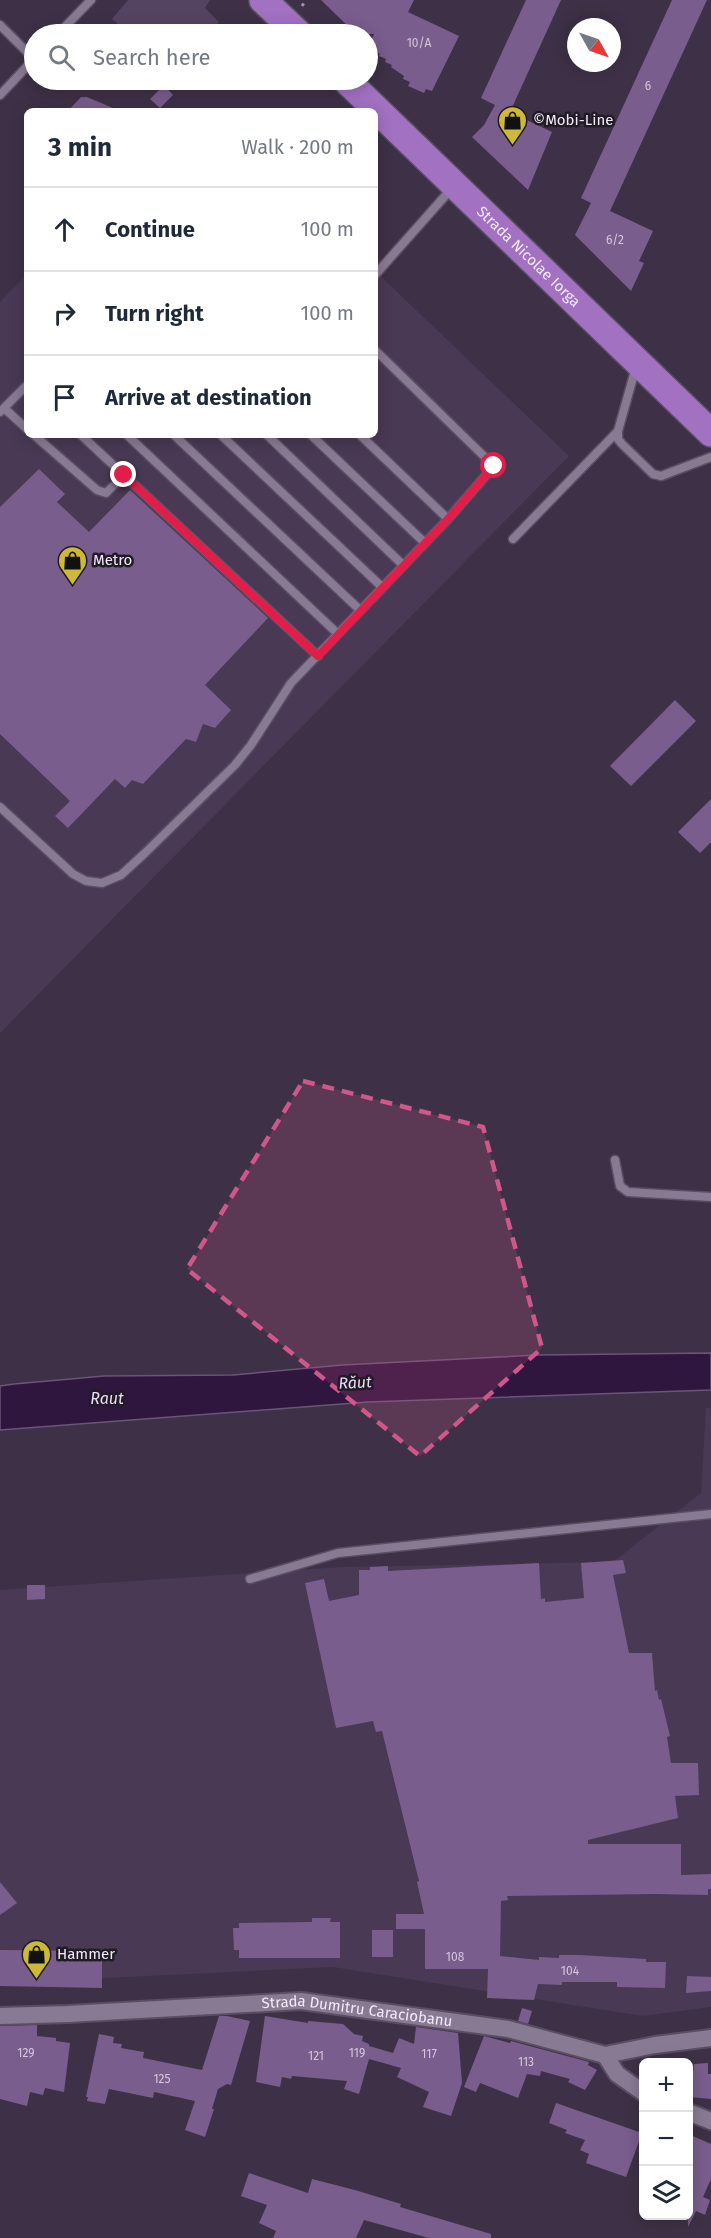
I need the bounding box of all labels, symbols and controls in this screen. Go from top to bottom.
north arrow [567,18,621,72]
search box [24,24,378,90]
house number: 10/A [407,36,431,50]
icon: search [45,41,78,74]
text: Search here [93,44,211,71]
house number: 6 [645,79,651,93]
shop icon: ©Mobi-Line [496,104,528,146]
place label: ©Mobi-Line [533,111,613,129]
text: 3 min [48,132,112,163]
text: Walk · 200 m [241,135,354,159]
street label: Strada Nicolae Iorga [473,202,584,311]
icon: ahead [48,213,81,246]
text: Continue [105,216,195,243]
text: 100 m [301,217,354,241]
house number: 6/2 [606,233,624,247]
icon: right [48,297,81,330]
text: Turn right [105,300,204,327]
text: 100 m [301,301,354,325]
icon: arrive [48,381,81,414]
text: Arrive at destination [105,384,312,411]
route start [480,452,506,478]
route end [110,461,136,487]
shop icon: Metro [56,544,88,586]
place label: Metro [93,551,132,569]
water label: Răut [338,1372,372,1393]
water label: Raut [90,1389,124,1408]
shop icon: Hammer [20,1938,52,1980]
place label: Hammer [57,1945,115,1963]
house number: 108 [446,1950,465,1964]
house number: 104 [561,1964,580,1978]
street label: Strada Dumitru Caraciobanu [261,1992,454,2030]
house number: 129 [17,2046,35,2060]
house number: 119 [349,2046,365,2060]
house number: 117 [421,2047,437,2061]
house number: 121 [308,2049,324,2063]
house number: 113 [518,2055,534,2069]
map controls [639,2058,693,2220]
button: + [639,2058,693,2112]
house number: 125 [153,2072,171,2086]
button: − [639,2112,693,2166]
button: layers [639,2166,693,2220]

